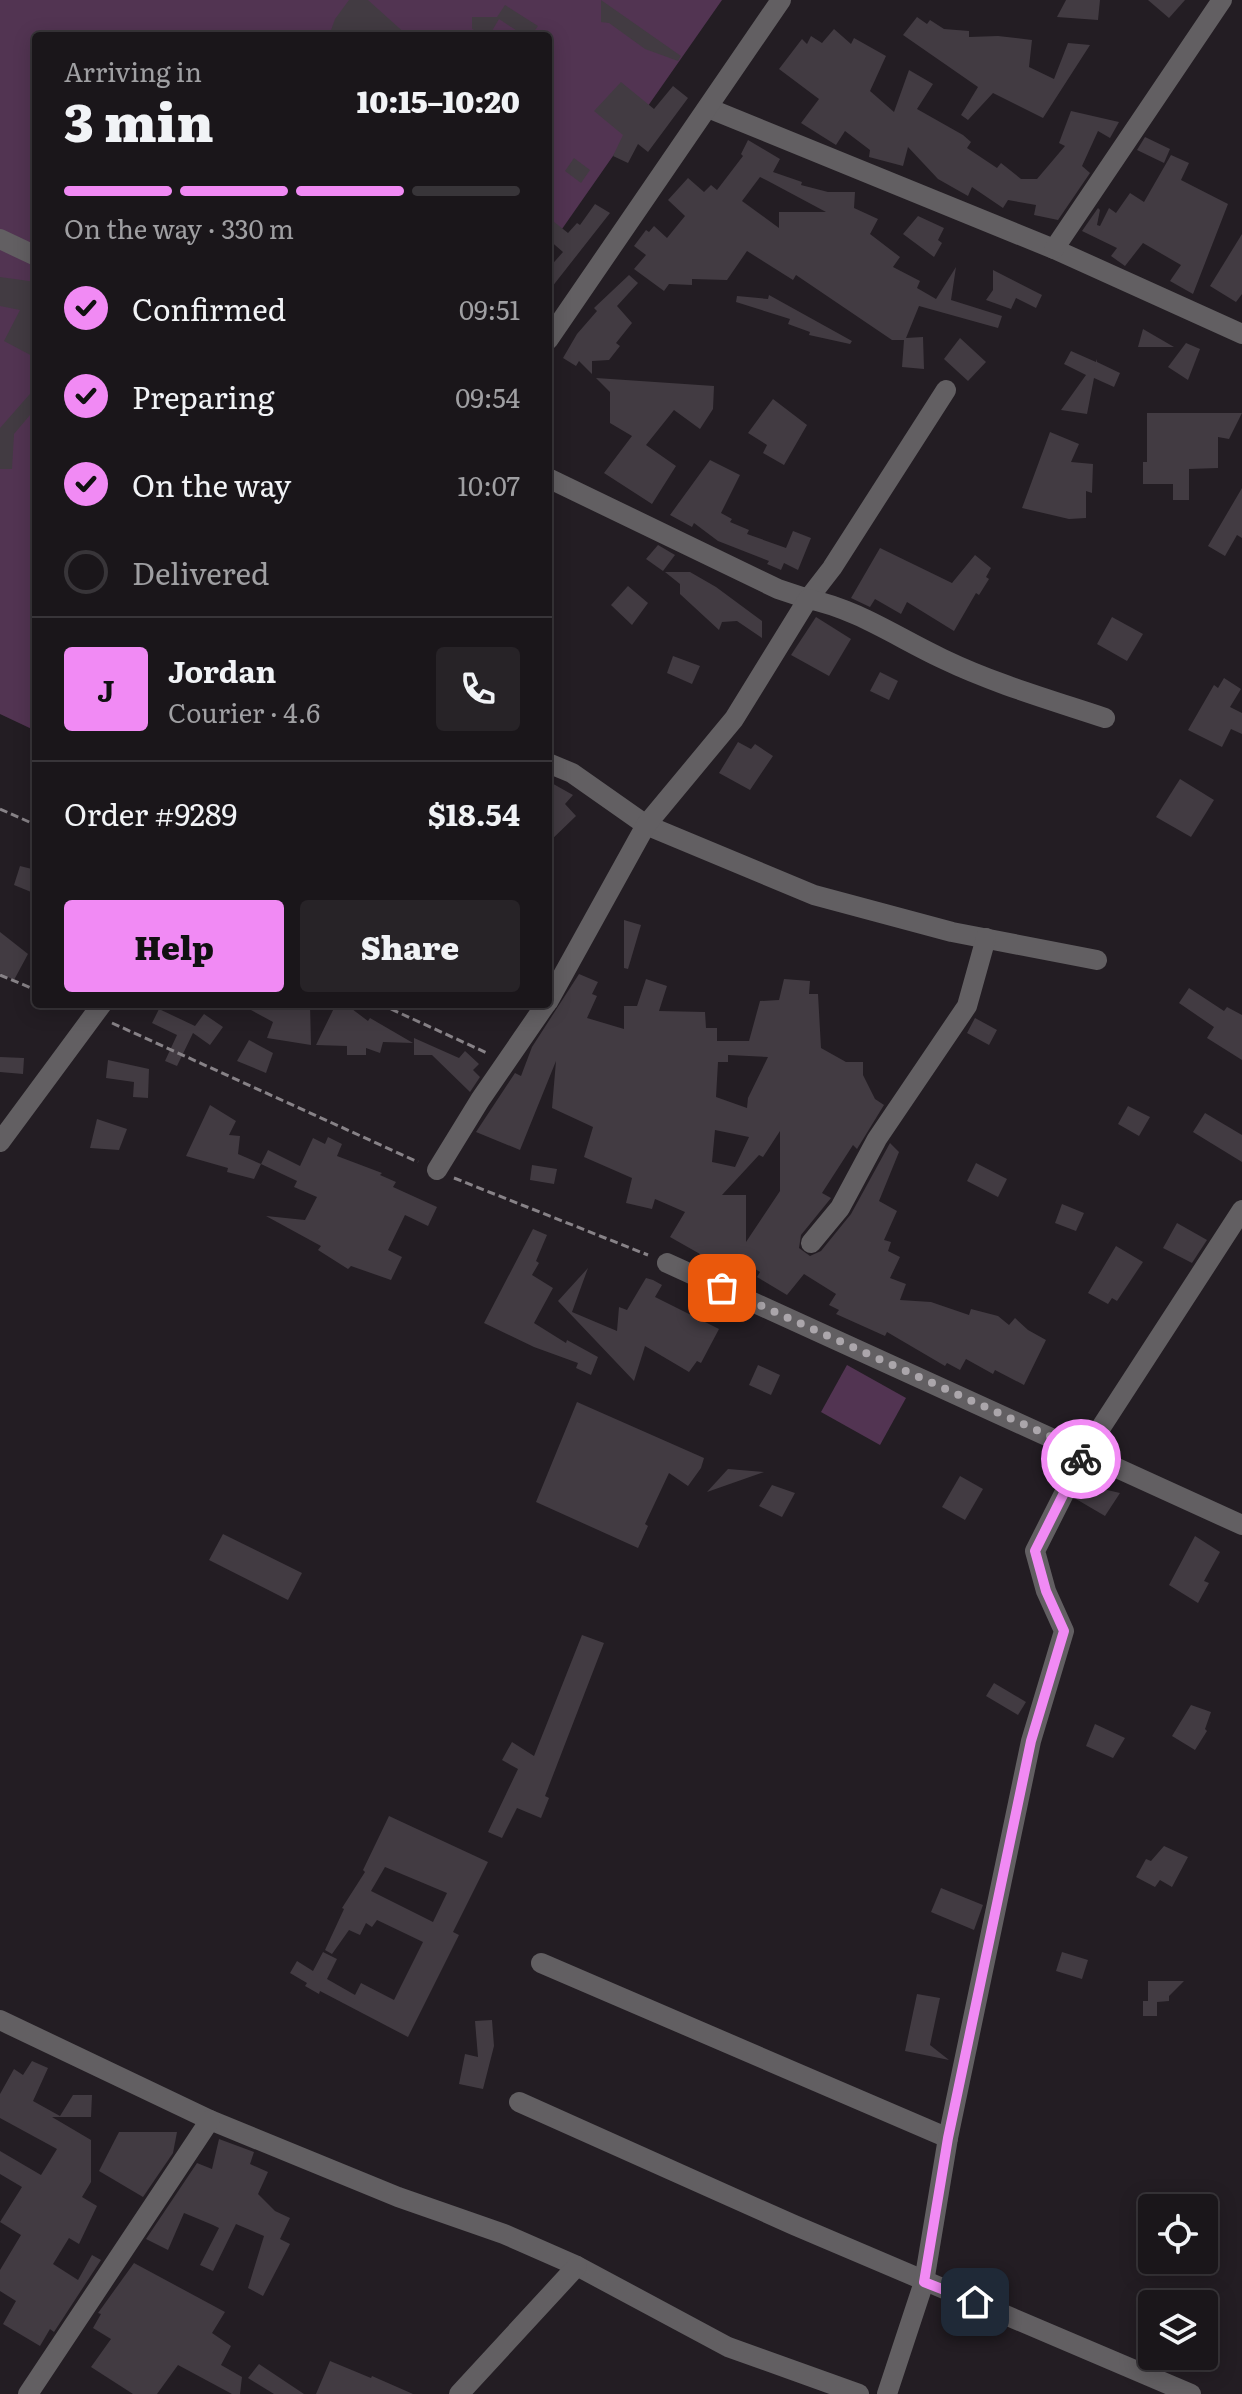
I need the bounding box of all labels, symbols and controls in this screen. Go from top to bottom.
text: Arriving in [64,51,202,90]
text: 10:15–10:20 [357,78,520,122]
text: 3 min [64,81,214,158]
text: On the way · 330 m [64,208,294,247]
icon: check [64,286,108,330]
text: Confirmed [132,286,286,330]
text: 09:51 [459,289,520,328]
icon: check [64,374,108,418]
text: Preparing [132,374,274,418]
text: 09:54 [455,377,520,416]
icon: check [64,462,108,506]
text: On the way [132,462,291,506]
text: 10:07 [458,465,520,504]
text: Delivered [132,550,269,594]
button: phone [436,647,520,731]
text: Jordan [168,648,276,692]
text: J [97,667,115,711]
text: Courier · 4.6 [168,692,320,731]
text: Order #9289 [64,791,237,835]
text: $18.54 [428,791,520,835]
button: Help [64,900,284,992]
button: Share [300,900,520,992]
pin [688,1254,756,1322]
icon: bag [700,1266,744,1310]
courier [1041,1419,1121,1499]
icon: bike [1059,1437,1103,1481]
map controls [1138,2194,1218,2370]
button: locate [1138,2194,1218,2274]
pin [941,2268,1009,2336]
icon: home [953,2280,997,2324]
button: layers [1138,2290,1218,2370]

